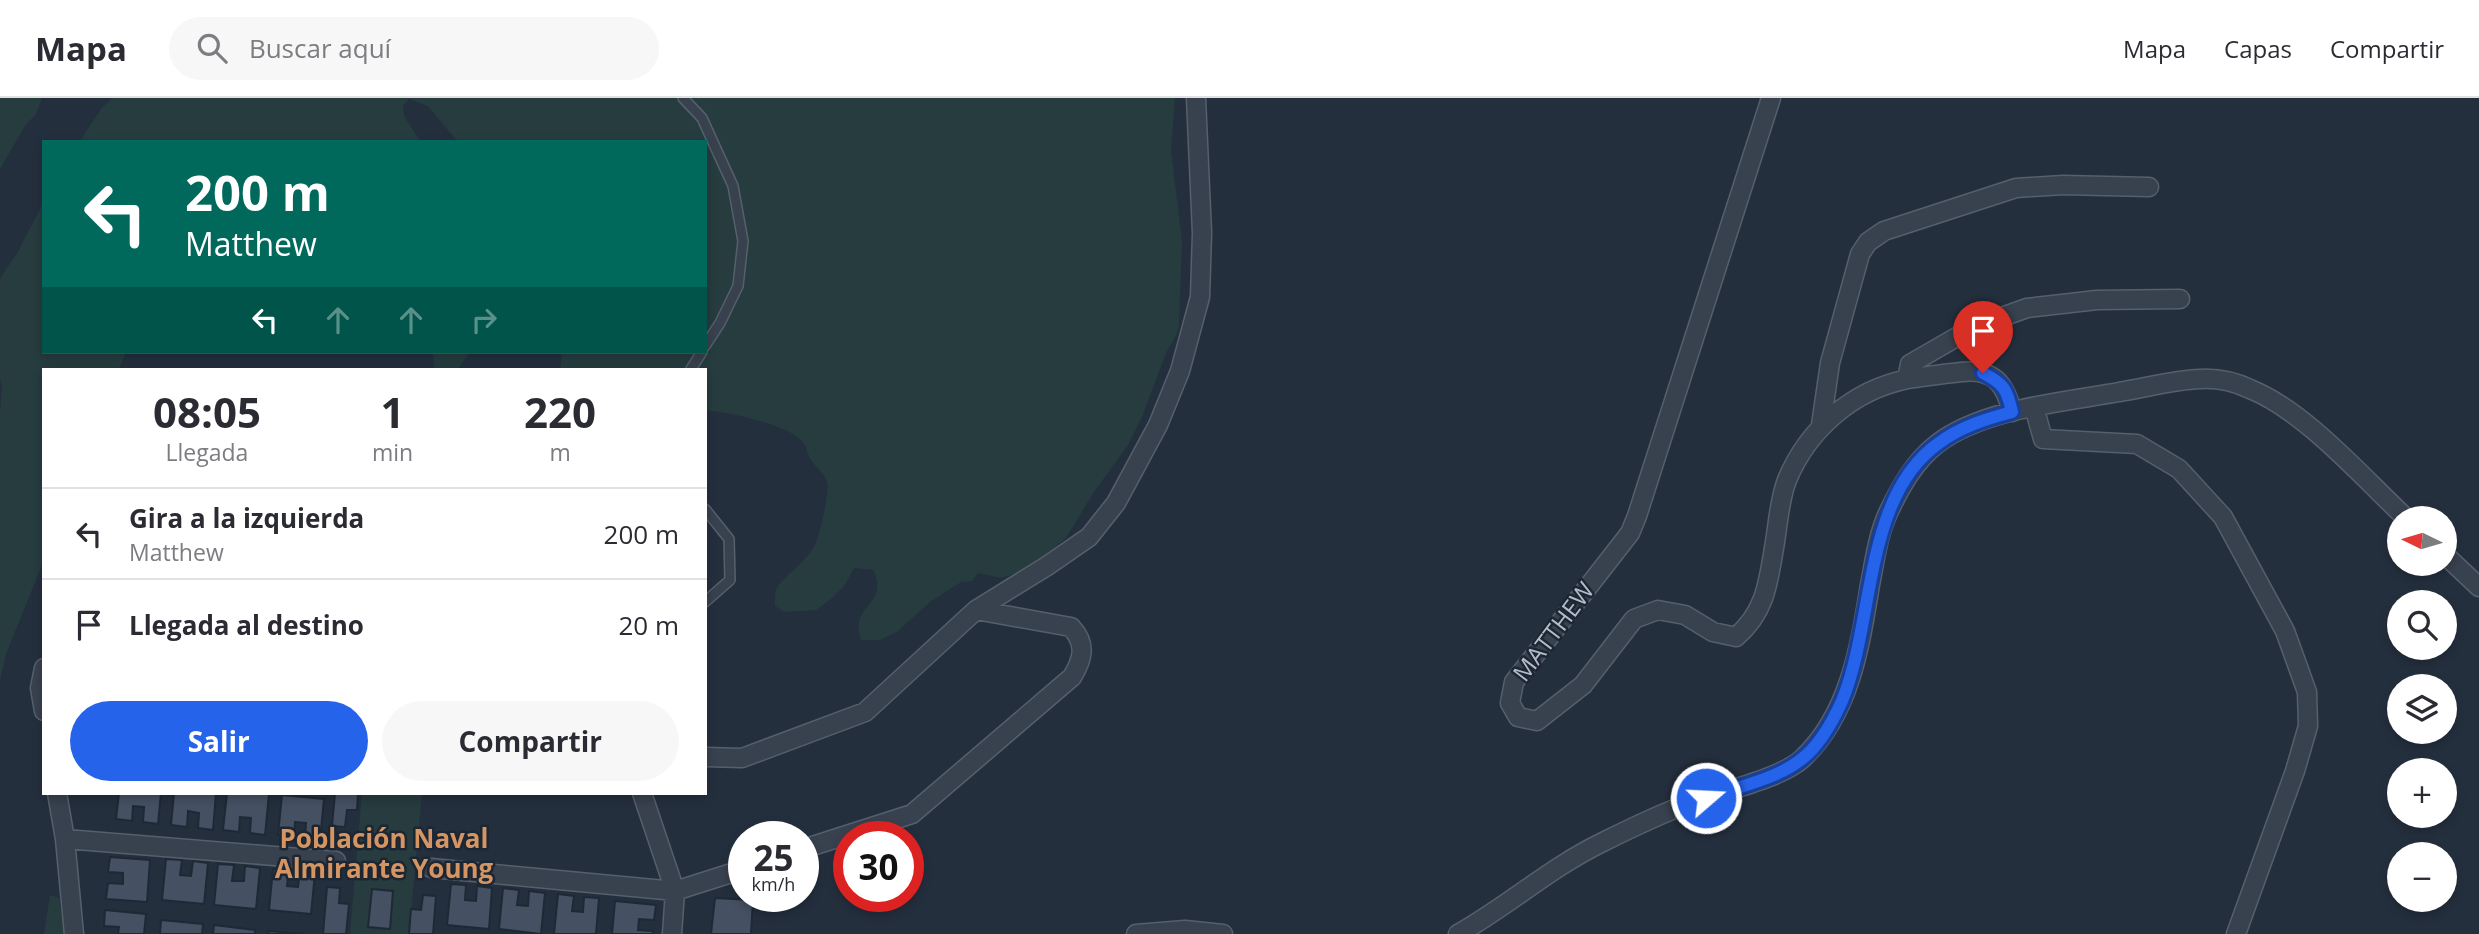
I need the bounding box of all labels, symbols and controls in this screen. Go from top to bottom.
search box [169,17,659,80]
text: Mapa [35,26,127,71]
icon: search [193,29,231,67]
text: Buscar aquí [249,30,391,66]
text: Mapa [2123,32,2186,65]
text: Capas [2224,32,2292,65]
text: Compartir [2330,32,2444,65]
text: 200 m [185,159,330,225]
icon: left [70,168,161,259]
text: Matthew [185,222,317,265]
icon: left [246,301,284,339]
icon: ahead [319,301,357,339]
icon: ahead [392,301,430,339]
icon: right [465,301,503,339]
pin [1953,301,2013,373]
icon: arrive [1964,312,2002,350]
text: 08:05 [153,383,261,440]
text: 1 [380,383,405,440]
text: 220 [524,383,596,440]
text: Llegada [166,436,248,468]
text: min [372,436,413,468]
text: m [549,436,571,468]
text: Gira a la izquierda [129,500,364,536]
north arrow [2387,506,2457,576]
map controls [2387,506,2457,912]
icon: left [70,515,108,553]
text: 200 m [604,516,679,552]
text: Matthew [129,536,224,568]
street label: MATTHEW [1505,575,1601,688]
button: search [2387,590,2457,660]
icon: arrive [70,606,108,644]
text: Llegada al destino [129,607,364,643]
text: 20 m [618,607,679,643]
button: layers [2387,674,2457,744]
button: Salir [70,701,368,781]
button: Compartir [382,701,679,781]
button: + [2387,758,2457,828]
position arrow [1669,761,1743,835]
district label: Población Naval Almirante Young [275,820,494,886]
speed limit sign: 30 [833,821,924,912]
text: 25 [753,834,794,881]
button: − [2387,842,2457,912]
text: km/h [752,872,795,896]

